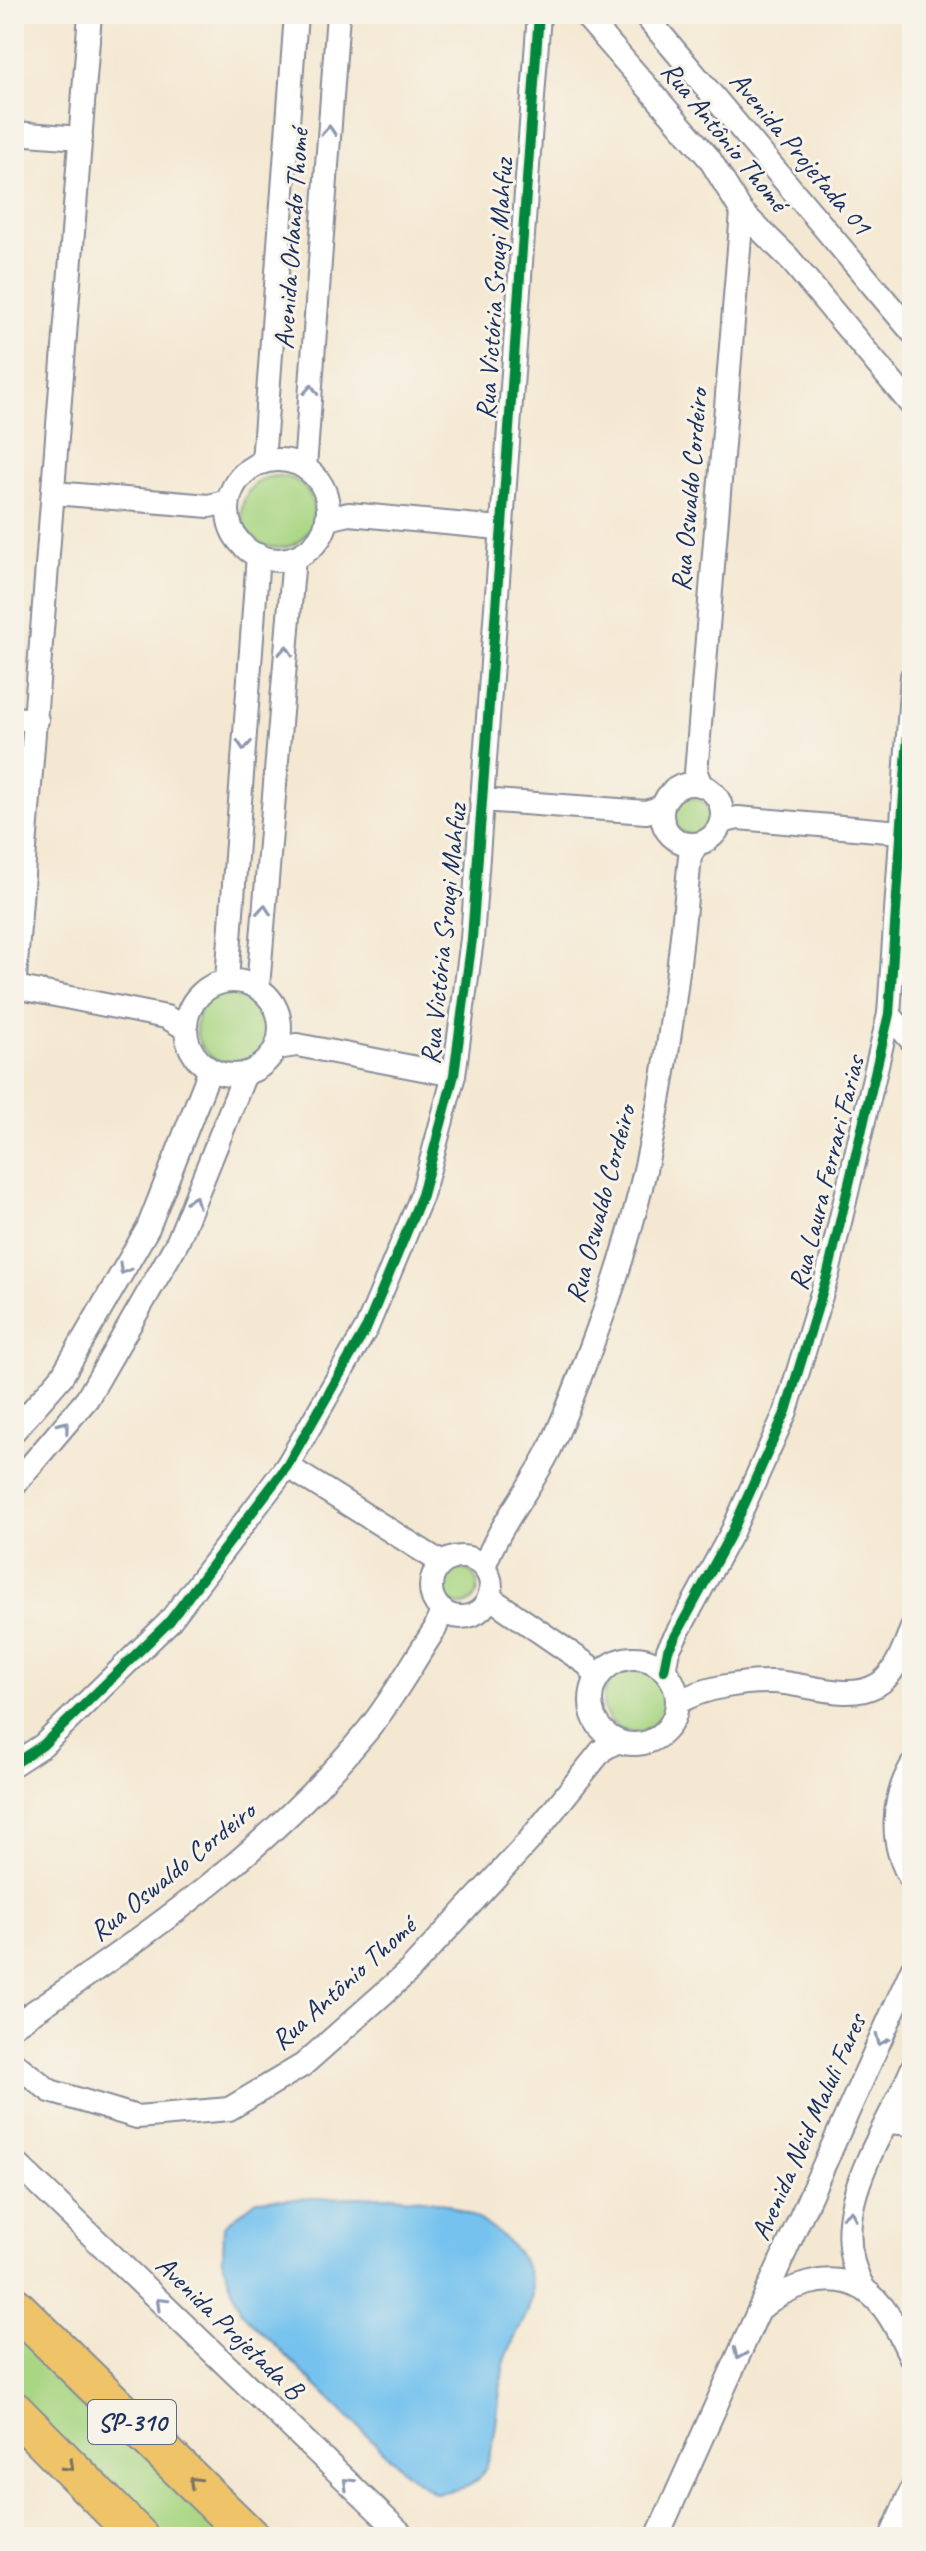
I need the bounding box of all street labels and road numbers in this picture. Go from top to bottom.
street label: Rua Antônio Thomé [654,54,799,221]
street label: Avenida Projetada 01 [722,64,881,243]
street label: Avenida Orlando Thomé [266,124,316,350]
street label: Rua Victória Srougi Mahfuz [467,155,521,421]
street label: Rua Oswaldo Cordeiro [663,384,716,593]
street label: Rua Victória Srougi Mahfuz [412,800,474,1066]
street label: Rua Laura Ferrari Farias [780,1050,873,1294]
street label: Rua Oswaldo Cordeiro [557,1098,644,1307]
street label: Rua Oswaldo Cordeiro [82,1792,264,1949]
street label: Rua Antônio Thomé [263,1906,426,2057]
street label: Avenida Neid Maluli Fares [742,2006,875,2246]
street label: Avenida Projetada B [149,2248,313,2408]
road number: SP-310 [88,2400,176,2444]

